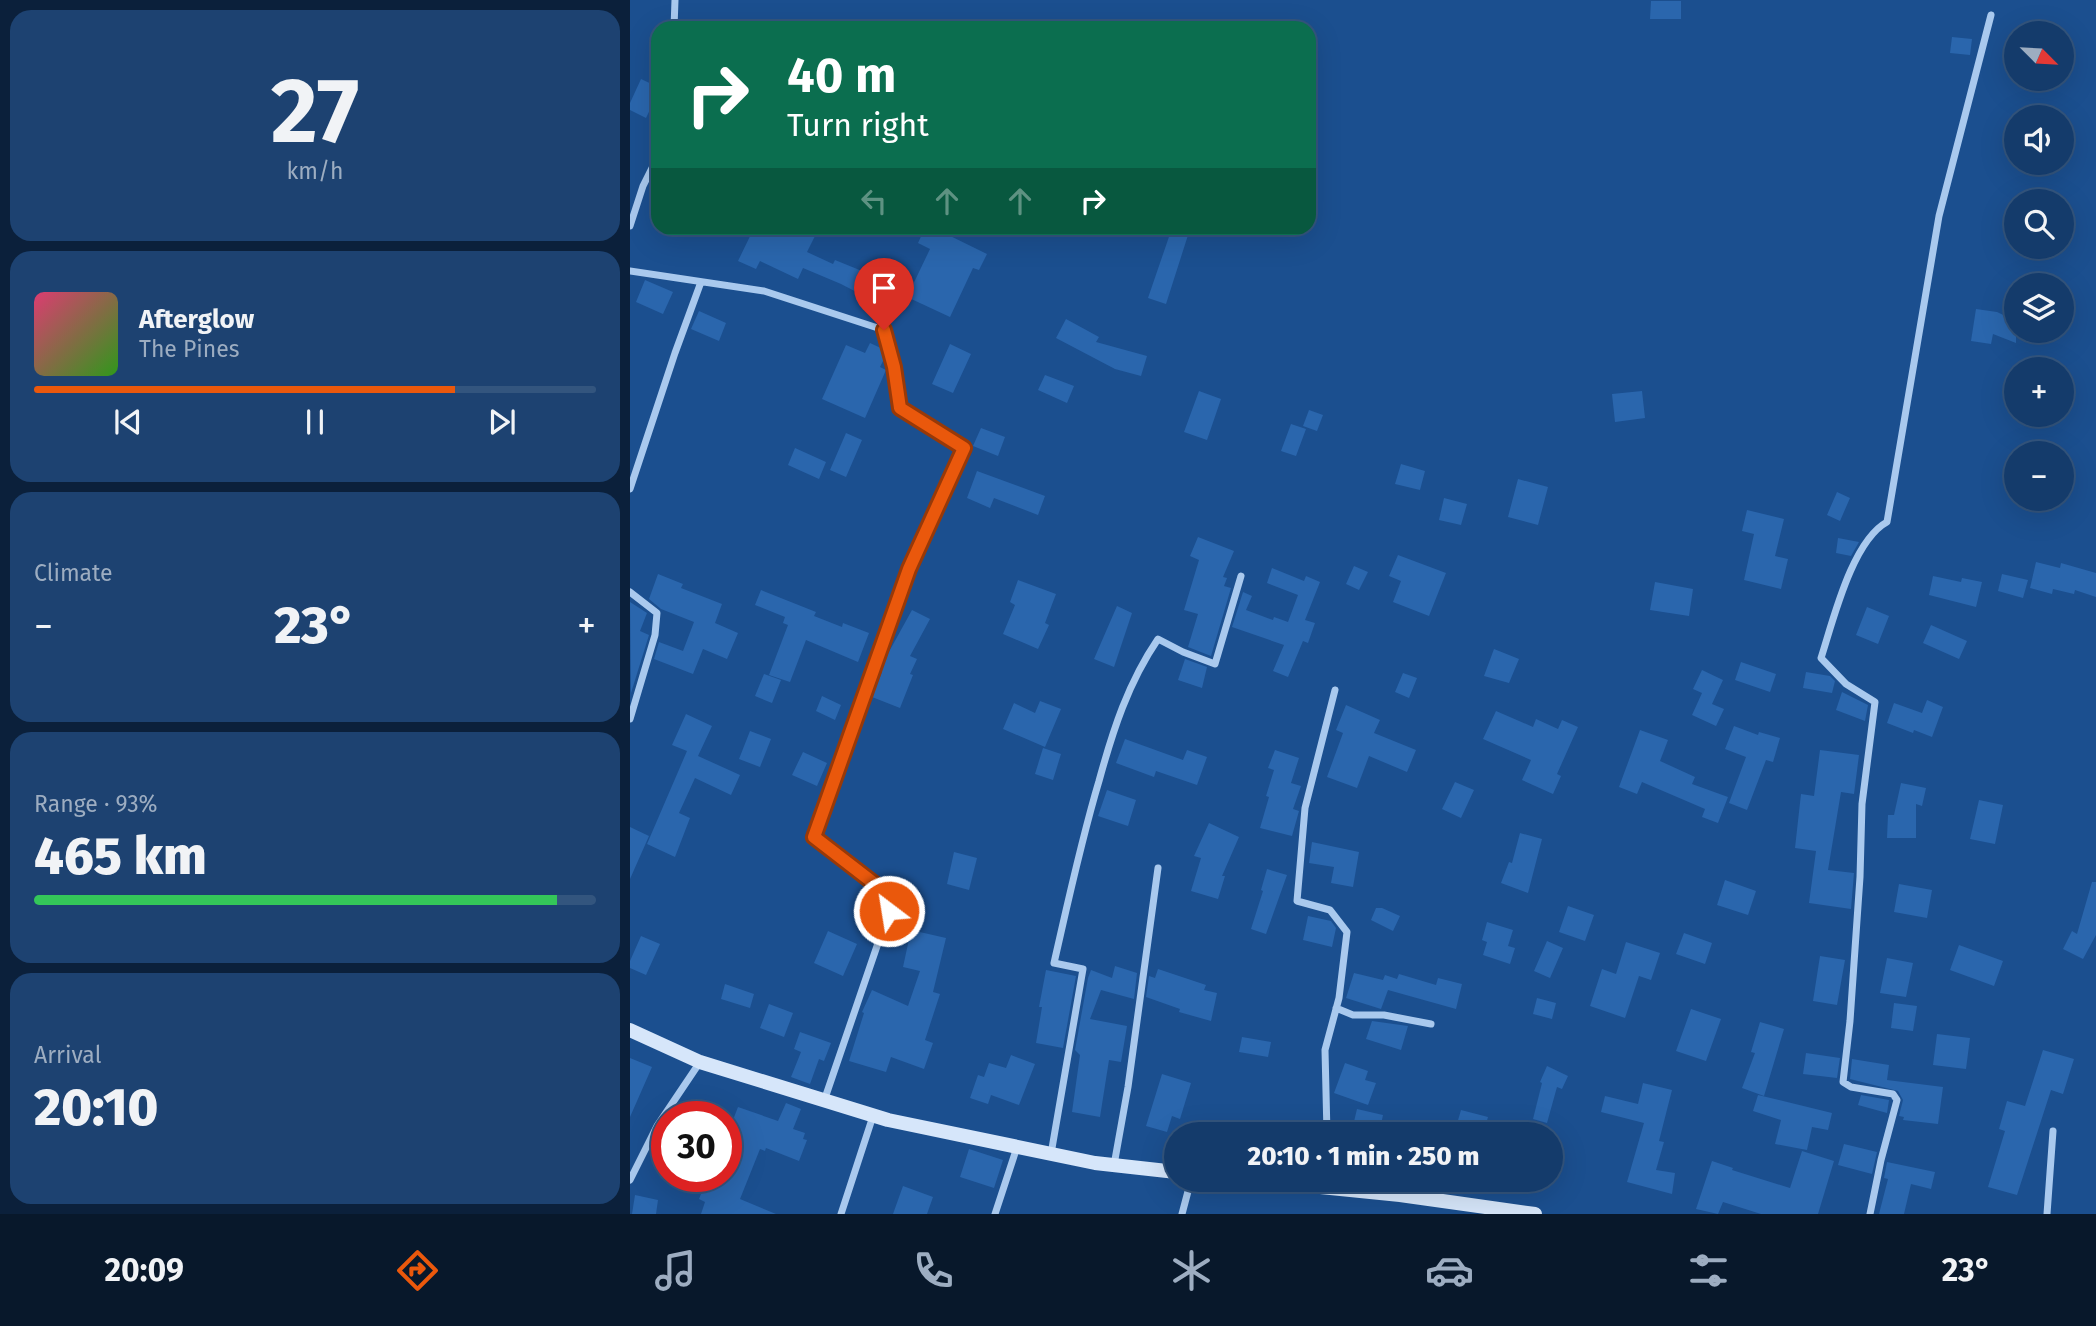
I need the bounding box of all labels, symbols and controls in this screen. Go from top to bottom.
north arrow [2004,21,2074,91]
map controls [2004,21,2074,511]
text: 40 m [787,46,896,105]
icon: right [672,49,763,140]
text: 27 [271,57,359,166]
button: sound [2004,105,2074,175]
text: Turn right [787,106,929,144]
text: km/h [287,157,343,185]
icon: left [855,182,893,220]
icon: ahead [928,182,966,220]
icon: ahead [1001,182,1039,220]
icon: right [1074,182,1112,220]
button: search [2004,189,2074,259]
pin [854,258,914,330]
icon: arrive [865,269,903,307]
button: layers [2004,273,2074,343]
text: Afterglow [139,304,254,335]
text: The Pines [139,335,240,363]
button: + [2004,357,2074,427]
icon: previous [109,403,147,441]
icon: pause [296,403,334,441]
icon: next [483,403,521,441]
button: − [2004,441,2074,511]
text: Climate [34,559,113,587]
text: 23° [274,594,356,657]
text: − [34,603,53,649]
text: + [577,603,596,649]
text: Range · 93% [34,790,158,818]
text: 465 km [34,825,207,888]
position arrow [852,874,926,948]
text: Arrival [34,1041,101,1069]
text: 20:10 [34,1076,158,1139]
speed limit sign: 30 [651,1101,742,1192]
text: 20:10 · 1 min · 250 m [1248,1141,1479,1172]
icon: directions [393,1246,442,1295]
icon: music [651,1246,700,1295]
icon: phone [909,1246,958,1295]
icon: climate [1167,1246,1216,1295]
icon: car [1425,1246,1474,1295]
icon: filters [1684,1246,1733,1295]
text: 20:09 [105,1251,184,1289]
text: 23° [1942,1251,1991,1289]

